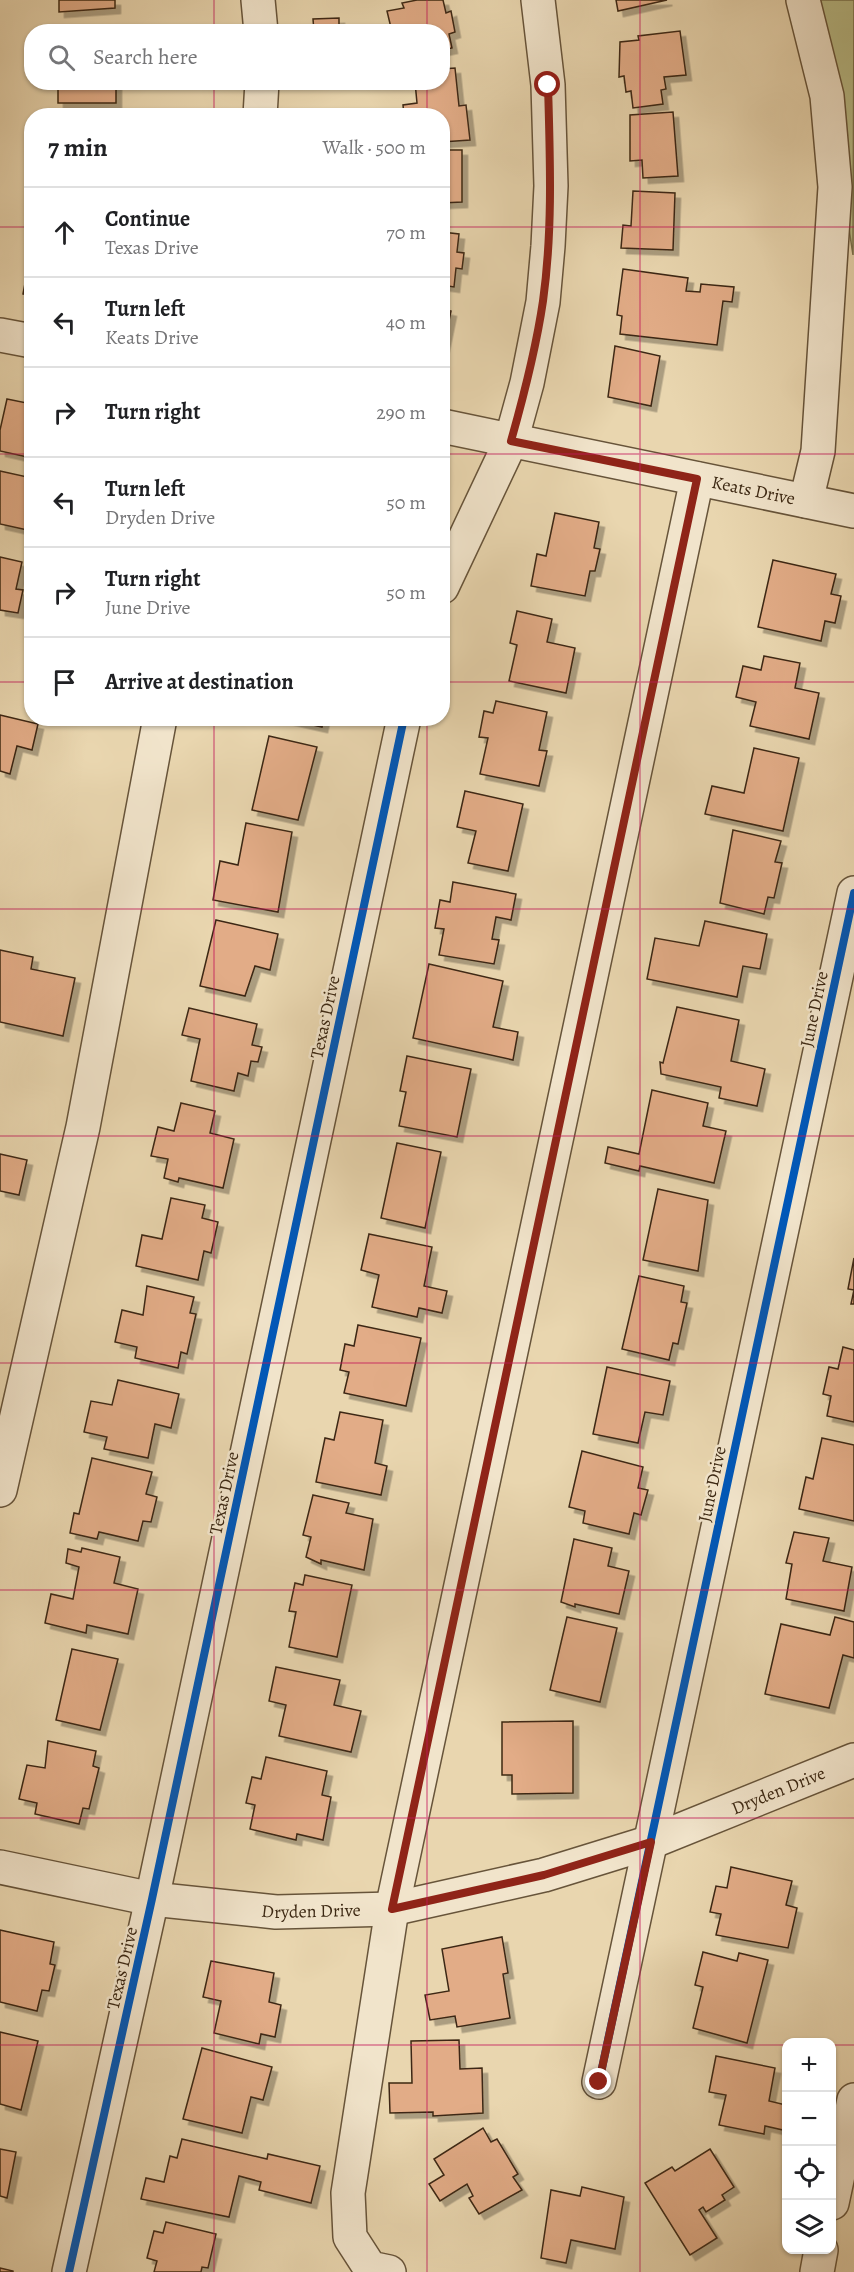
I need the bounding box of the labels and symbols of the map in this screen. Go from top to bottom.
route start [534,71,560,97]
street label: Keats Drive [710,470,797,511]
street label: June Drive [794,969,834,1049]
street label: Texas Drive [305,973,345,1061]
street label: June Drive [692,1444,732,1524]
street label: Texas Drive [204,1449,244,1537]
street label: Dryden Drive [728,1761,829,1820]
street label: Dryden Drive [260,1898,361,1924]
street label: Texas Drive [101,1924,143,2012]
route end [585,2068,611,2094]

